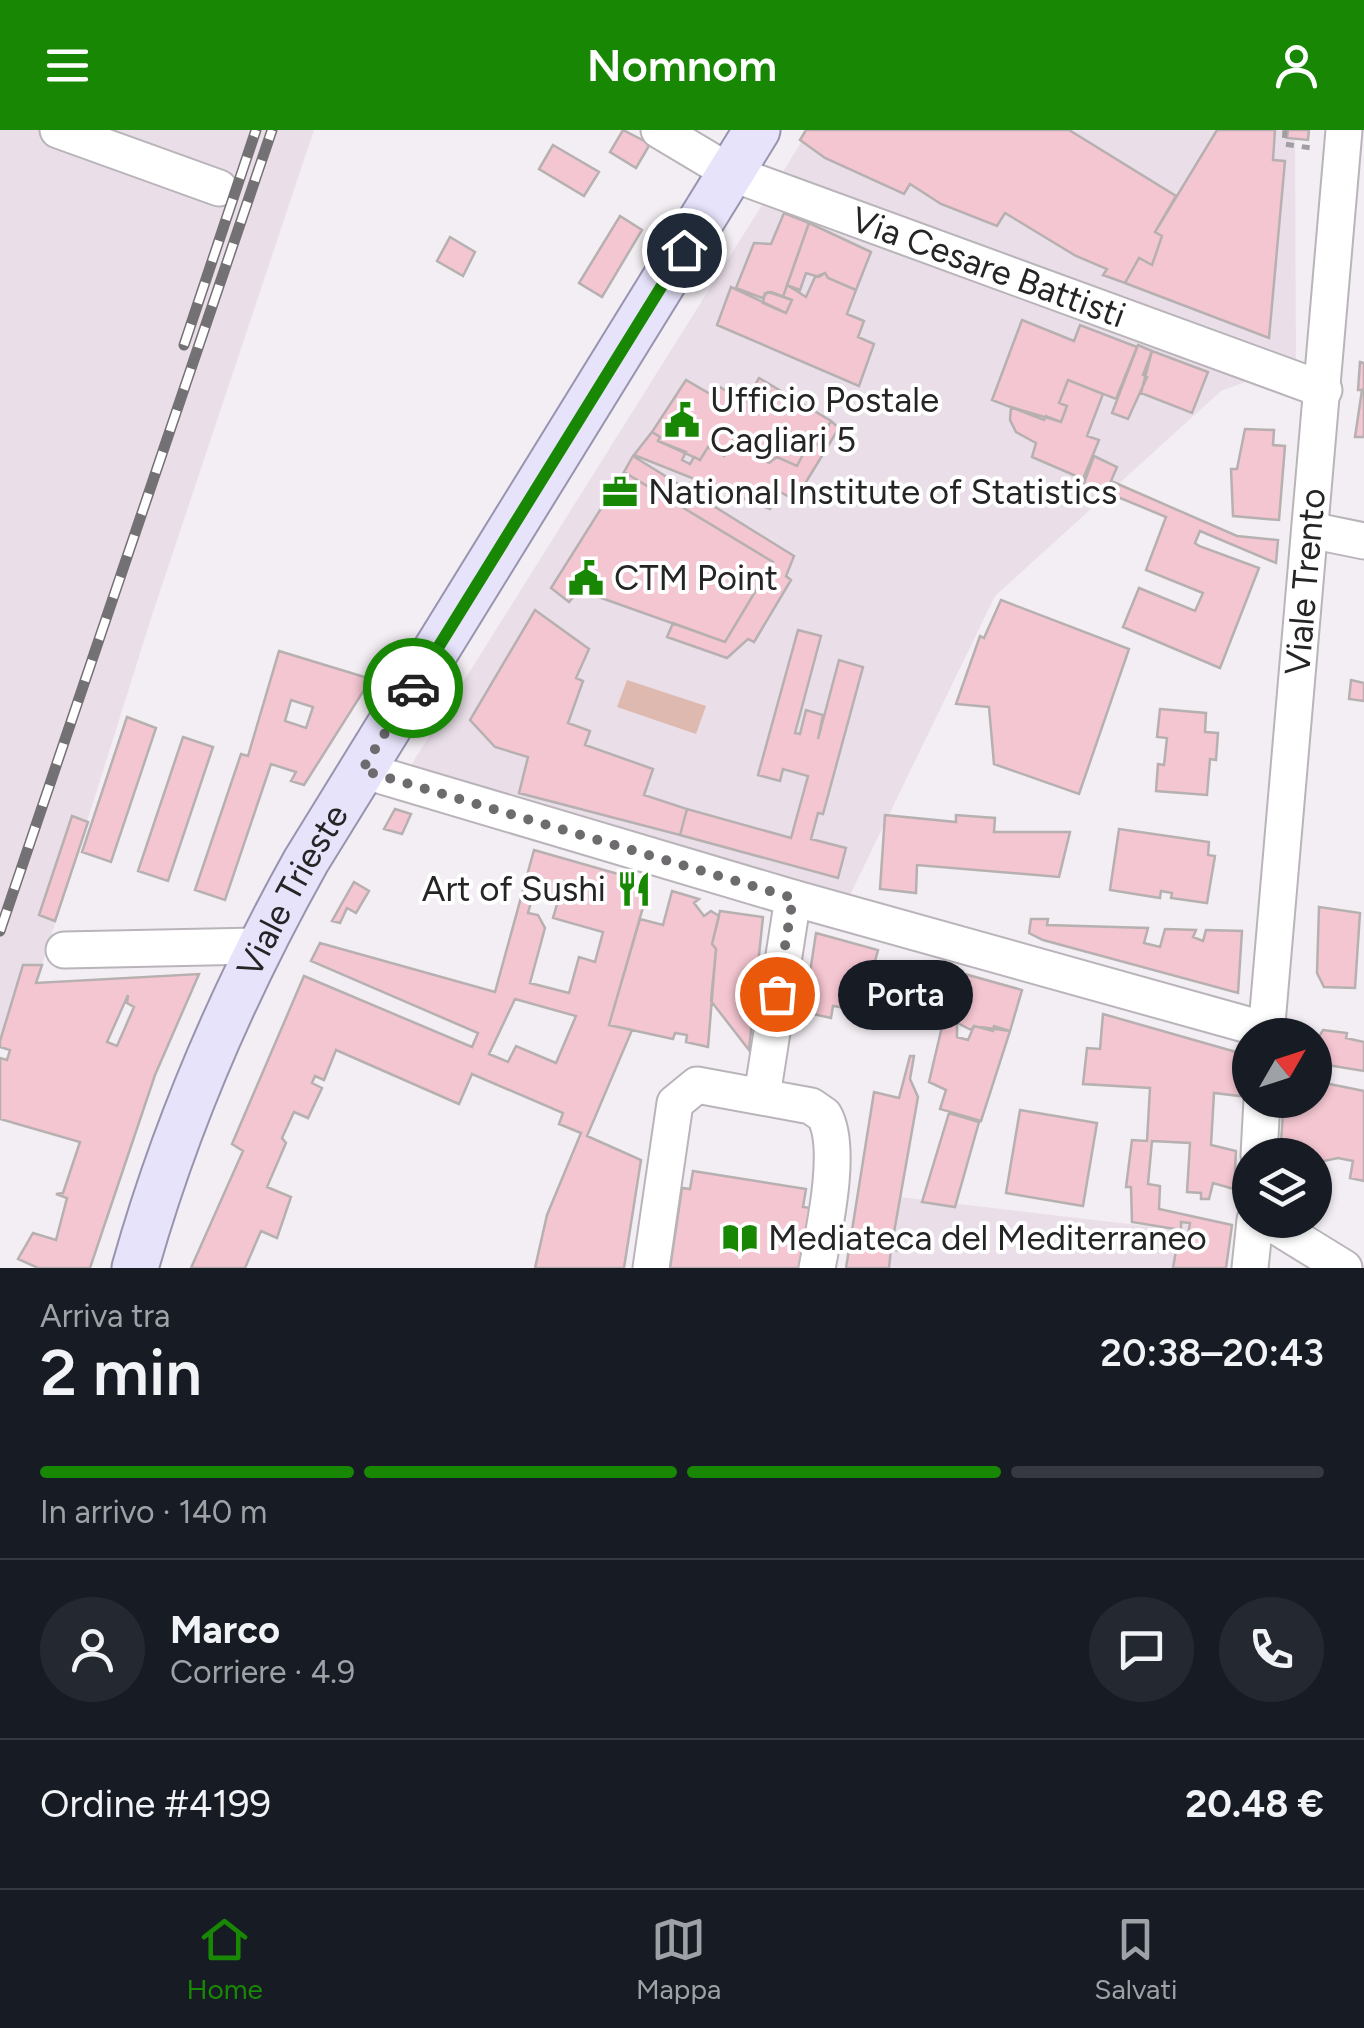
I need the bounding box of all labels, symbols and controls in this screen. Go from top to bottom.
icon: menu [40,38,95,93]
text: Nomnom [587,38,777,92]
icon: person [1269,38,1324,93]
street label: Via Cesare Battisti [846,198,1131,337]
pin [642,208,727,293]
icon: home [657,223,712,278]
place label: Ufficio Postale Cagliari 5 [710,379,939,461]
public building icon: Ufficio Postale Cagliari 5 [663,401,701,439]
place label: National Institute of Statistics [648,471,1117,513]
office icon: National Institute of Statistics [601,473,639,511]
street label: Viale Trento [1276,487,1334,677]
place label: CTM Point [614,557,778,599]
public building icon: CTM Point [567,559,605,597]
courier [363,638,463,738]
icon: car [386,661,441,716]
street label: Viale Trieste [228,796,357,984]
place label: Art of Sushi [422,868,606,910]
restaurant icon: Art of Sushi [615,870,653,908]
pin [735,952,820,1037]
callout: Porta [837,959,972,1029]
icon: bag [750,967,805,1022]
text: Porta [866,976,945,1014]
north arrow [1232,1018,1332,1118]
map controls [1232,1018,1332,1238]
button: layers [1232,1138,1332,1238]
place label: Mediateca del Mediterraneo [768,1217,1207,1259]
library icon: Mediateca del Mediterraneo [721,1219,759,1257]
text: Arriva tra [40,1297,170,1335]
text: 20:38–20:43 [1100,1330,1324,1376]
text: 2 min [40,1333,202,1411]
text: In arrivo · 140 m [40,1493,267,1531]
button: person [40,1597,145,1702]
button: chat [1089,1597,1194,1702]
button: phone [1219,1597,1324,1702]
text: Marco [170,1607,280,1653]
text: Corriere · 4.9 [170,1653,355,1691]
text: Ordine #4199 [40,1781,271,1827]
text: 20.48 € [1185,1781,1324,1827]
tab: Home [187,1912,263,2006]
tab: Mappa [636,1912,721,2006]
tab: Salvati [1094,1912,1177,2006]

